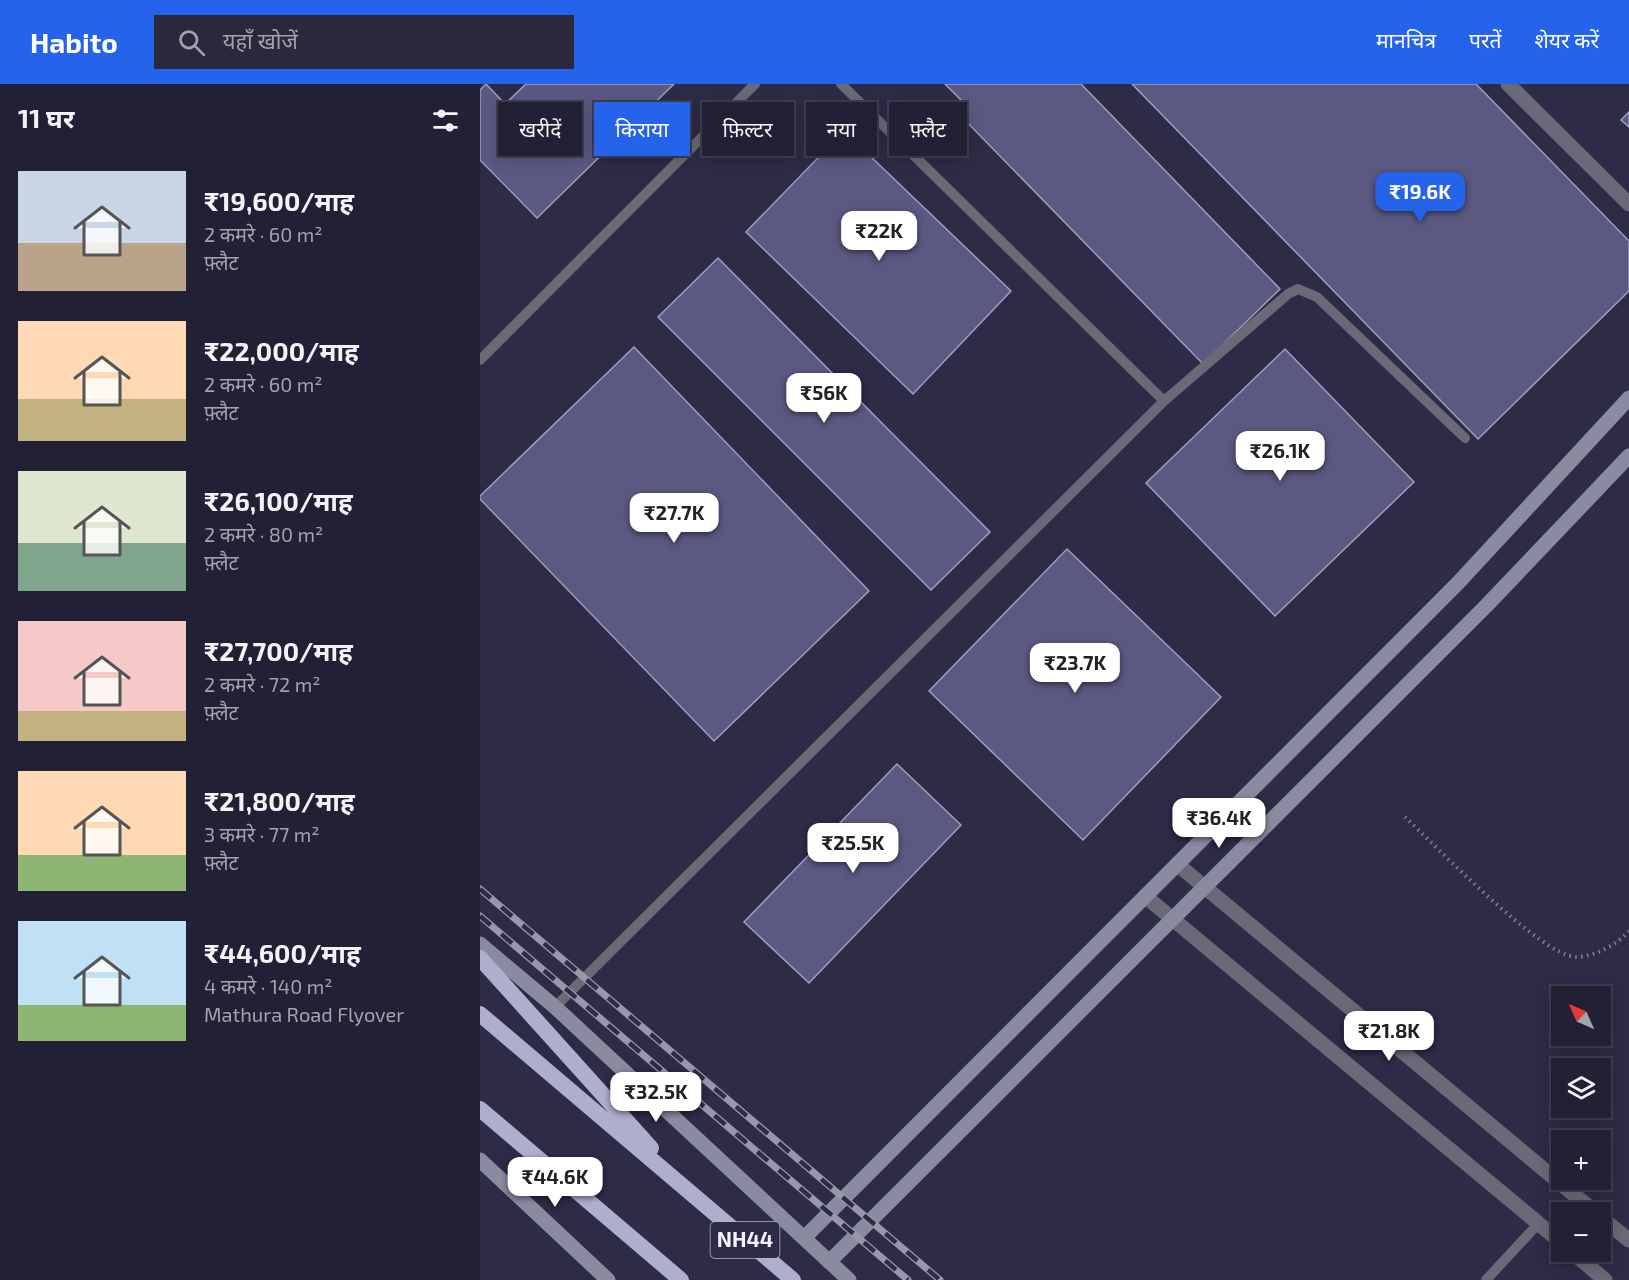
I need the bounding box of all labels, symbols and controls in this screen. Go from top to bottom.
search box [154,15,574,69]
text: Habito [30,25,118,59]
icon: search [175,26,208,59]
text: यहाँ खोजें [223,27,298,53]
text: मानचित्र [1376,27,1436,52]
text: परतें [1469,27,1502,52]
text: शेयर करें [1535,27,1599,52]
text: 11 घर [18,102,74,133]
chip: खरीदें [498,102,582,156]
chip: किराया [594,102,690,156]
chip: फ़िल्टर [702,102,794,156]
chip: नया [806,102,877,156]
chip: फ़्लैट [889,102,967,156]
icon: filters [429,104,462,137]
pin: ₹19.6K [1371,172,1469,223]
text: ₹19.6K [1389,179,1451,203]
text: ₹19,600/माह [204,185,354,216]
icon: home [66,195,138,267]
pin: ₹22K [843,211,915,262]
text: ₹22K [855,218,903,242]
text: 2 कमरे · 60 m² [204,222,323,246]
text: फ़्लैट [204,250,239,274]
text: ₹22,000/माह [204,335,359,366]
icon: home [66,345,138,417]
text: 2 कमरे · 60 m² [204,372,323,396]
pin: ₹56K [788,373,860,424]
text: ₹56K [800,380,848,404]
text: फ़्लैट [204,400,239,424]
pin: ₹26.1K [1231,431,1329,482]
text: ₹26.1K [1250,438,1310,462]
text: ₹26,100/माह [204,485,353,516]
pin: ₹27.7K [625,493,723,544]
icon: home [66,495,138,567]
text: ₹27.7K [644,500,704,524]
text: 2 कमरे · 80 m² [204,522,323,546]
text: फ़्लैट [204,550,239,574]
text: ₹27,700/माह [204,635,353,666]
pin: ₹23.7K [1026,643,1124,694]
icon: home [66,645,138,717]
text: ₹23.7K [1044,650,1106,674]
text: 2 कमरे · 72 m² [204,672,321,696]
text: फ़्लैट [204,700,239,724]
text: ₹21,800/माह [204,785,355,816]
icon: home [66,795,138,867]
pin: ₹36.4K [1170,798,1268,849]
text: ₹36.4K [1186,805,1252,829]
text: 3 कमरे · 77 m² [204,822,319,846]
pin: ₹25.5K [804,823,902,874]
text: ₹25.5K [821,830,885,854]
text: फ़्लैट [204,850,239,874]
text: ₹44,600/माह [204,937,361,968]
icon: home [66,945,138,1017]
text: 4 कमरे · 140 m² [204,974,332,998]
north arrow [1551,986,1611,1046]
map controls [1551,986,1611,1262]
text: Mathura Road Flyover [204,1002,404,1026]
pin: ₹21.8K [1340,1011,1438,1062]
text: ₹21.8K [1358,1018,1420,1042]
button: layers [1551,1058,1611,1118]
pin: ₹32.5K [607,1072,705,1123]
text: ₹32.5K [624,1079,688,1103]
button: + [1551,1130,1611,1190]
pin: ₹44.6K [506,1157,604,1208]
text: ₹44.6K [522,1164,588,1188]
button: − [1551,1202,1611,1262]
road number: NH44 [710,1222,780,1258]

